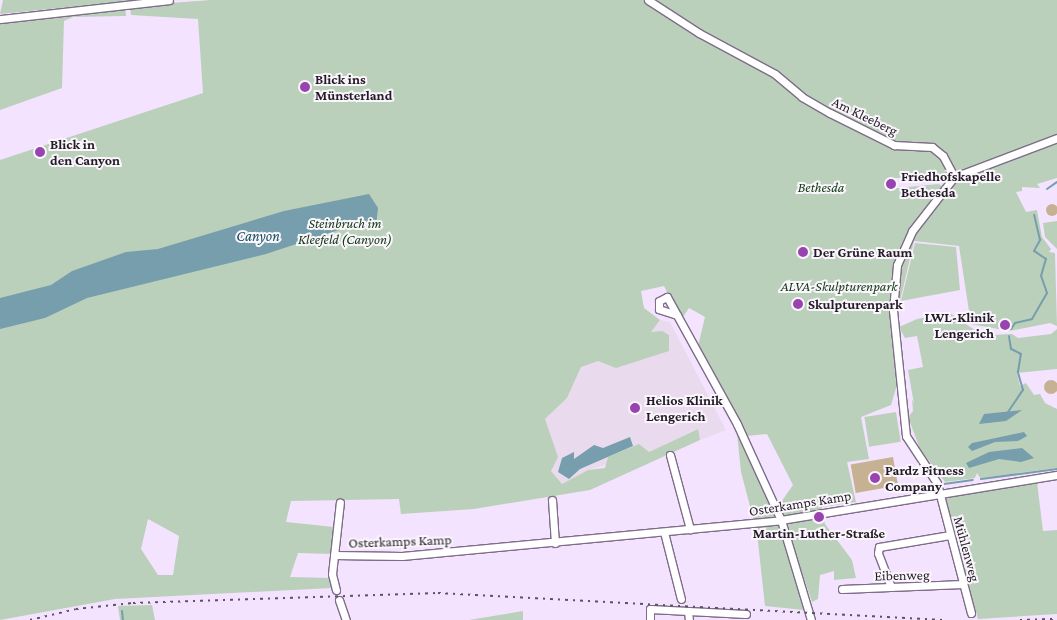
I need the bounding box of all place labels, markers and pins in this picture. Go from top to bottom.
place label: Blick ins Münsterland [315,71,392,104]
marker: Blick ins Münsterland [299,81,311,93]
place label: Blick in den Canyon [50,136,120,168]
marker: Blick in den Canyon [34,146,46,158]
place label: Friedhofskapelle Bethesda [901,168,1001,200]
marker: Friedhofskapelle Bethesda [885,178,897,190]
place label: Der Grüne Raum [813,244,912,260]
marker: Der Grüne Raum [797,246,809,258]
place label: Skulpturenpark [808,296,903,312]
marker: Skulpturenpark [792,298,804,310]
place label: LWL-Klinik Lengerich [924,309,994,342]
marker: LWL-Klinik Lengerich [998,318,1012,332]
place label: Helios Klinik Lengerich [646,392,723,424]
marker: Helios Klinik Lengerich [628,401,642,415]
place label: Pardz Fitness Company [885,462,964,494]
marker: Pardz Fitness Company [869,472,881,484]
marker: Martin-Luther-Straße [813,511,825,523]
place label: Martin-Luther-Straße [753,525,885,541]

